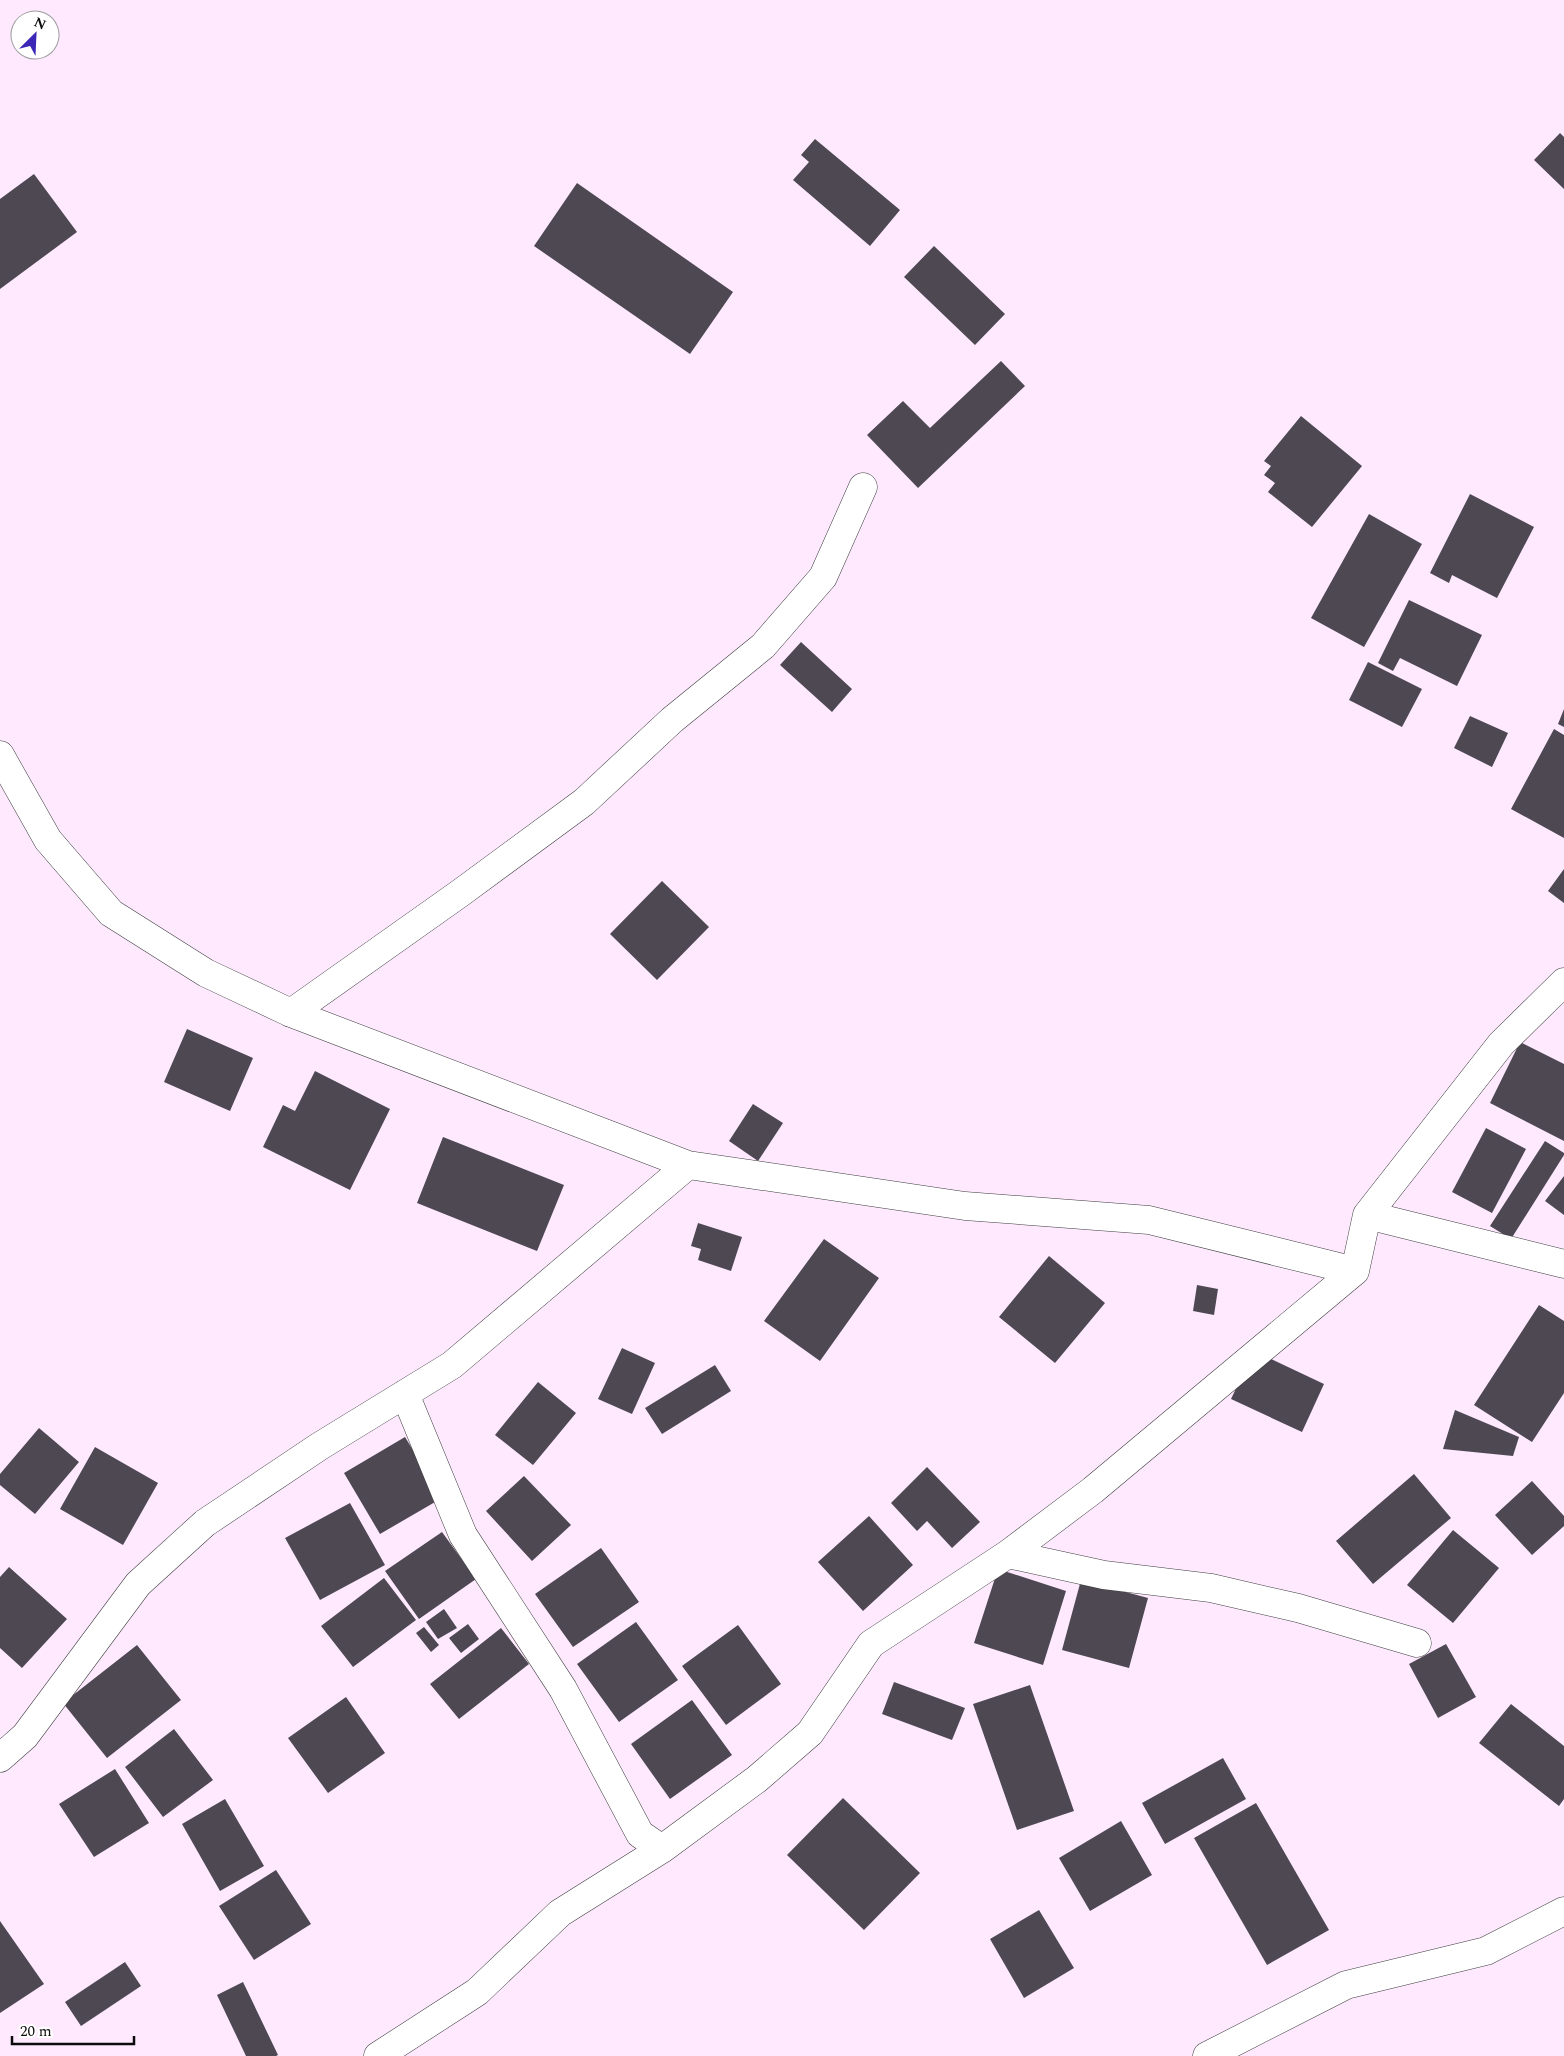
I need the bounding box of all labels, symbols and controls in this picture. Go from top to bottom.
north arrow [10,10,60,60]
text: N [31,12,50,35]
scale bar [12,2014,135,2046]
text: 20 m [20,2020,52,2043]

